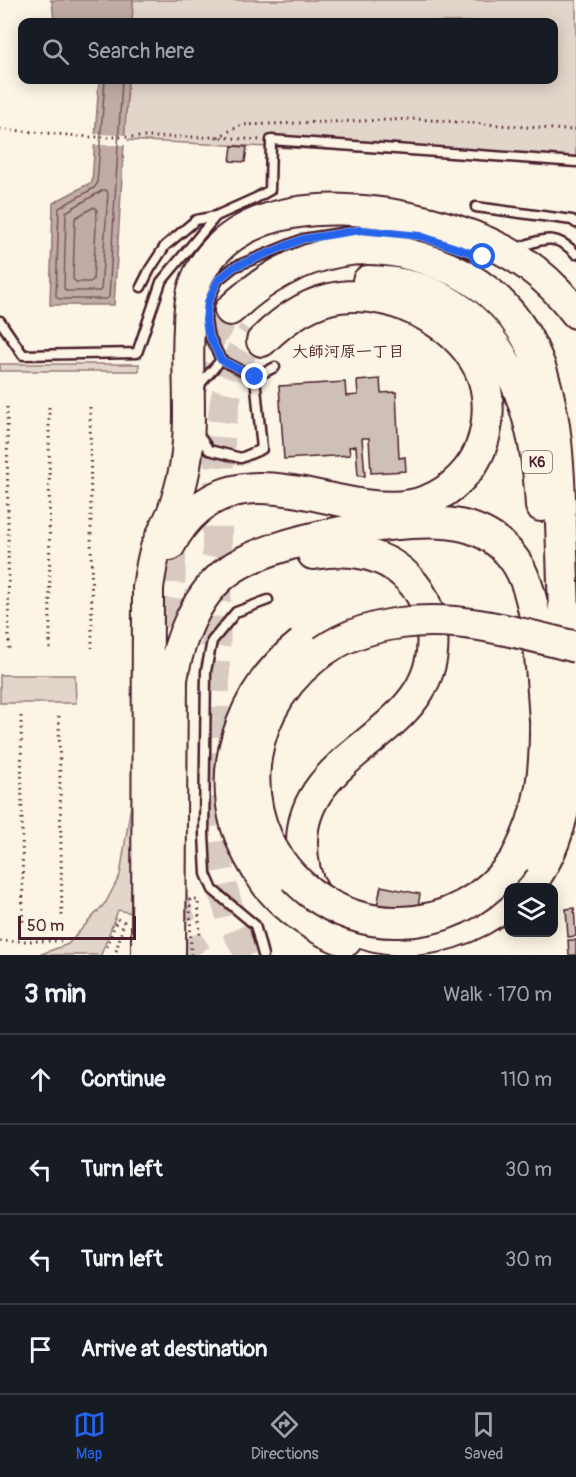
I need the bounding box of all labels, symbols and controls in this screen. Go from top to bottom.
search box [18,18,558,84]
icon: search [39,35,72,68]
text: Search here [87,37,194,65]
route start [469,243,495,269]
district label: 大師河原一丁目 [292,342,404,362]
route end [241,363,267,389]
road number: K6 [522,451,552,473]
map controls [504,883,558,937]
button: layers [504,883,558,937]
scale bar [18,913,136,940]
text: 50 m [27,916,64,936]
text: 3 min [24,978,86,1010]
text: Walk · 170 m [443,982,552,1007]
icon: ahead [24,1063,57,1096]
text: Continue [81,1065,165,1093]
text: 110 m [501,1067,552,1092]
icon: left [24,1153,57,1186]
text: Turn left [81,1155,163,1183]
text: 30 m [505,1157,552,1182]
icon: left [24,1243,57,1276]
text: Turn left [81,1245,163,1273]
text: 30 m [505,1247,552,1272]
icon: arrive [24,1333,57,1366]
text: Arrive at destination [81,1335,267,1363]
tab: Map [73,1408,106,1464]
tab: Directions [251,1408,319,1464]
tab: Saved [464,1408,503,1464]

